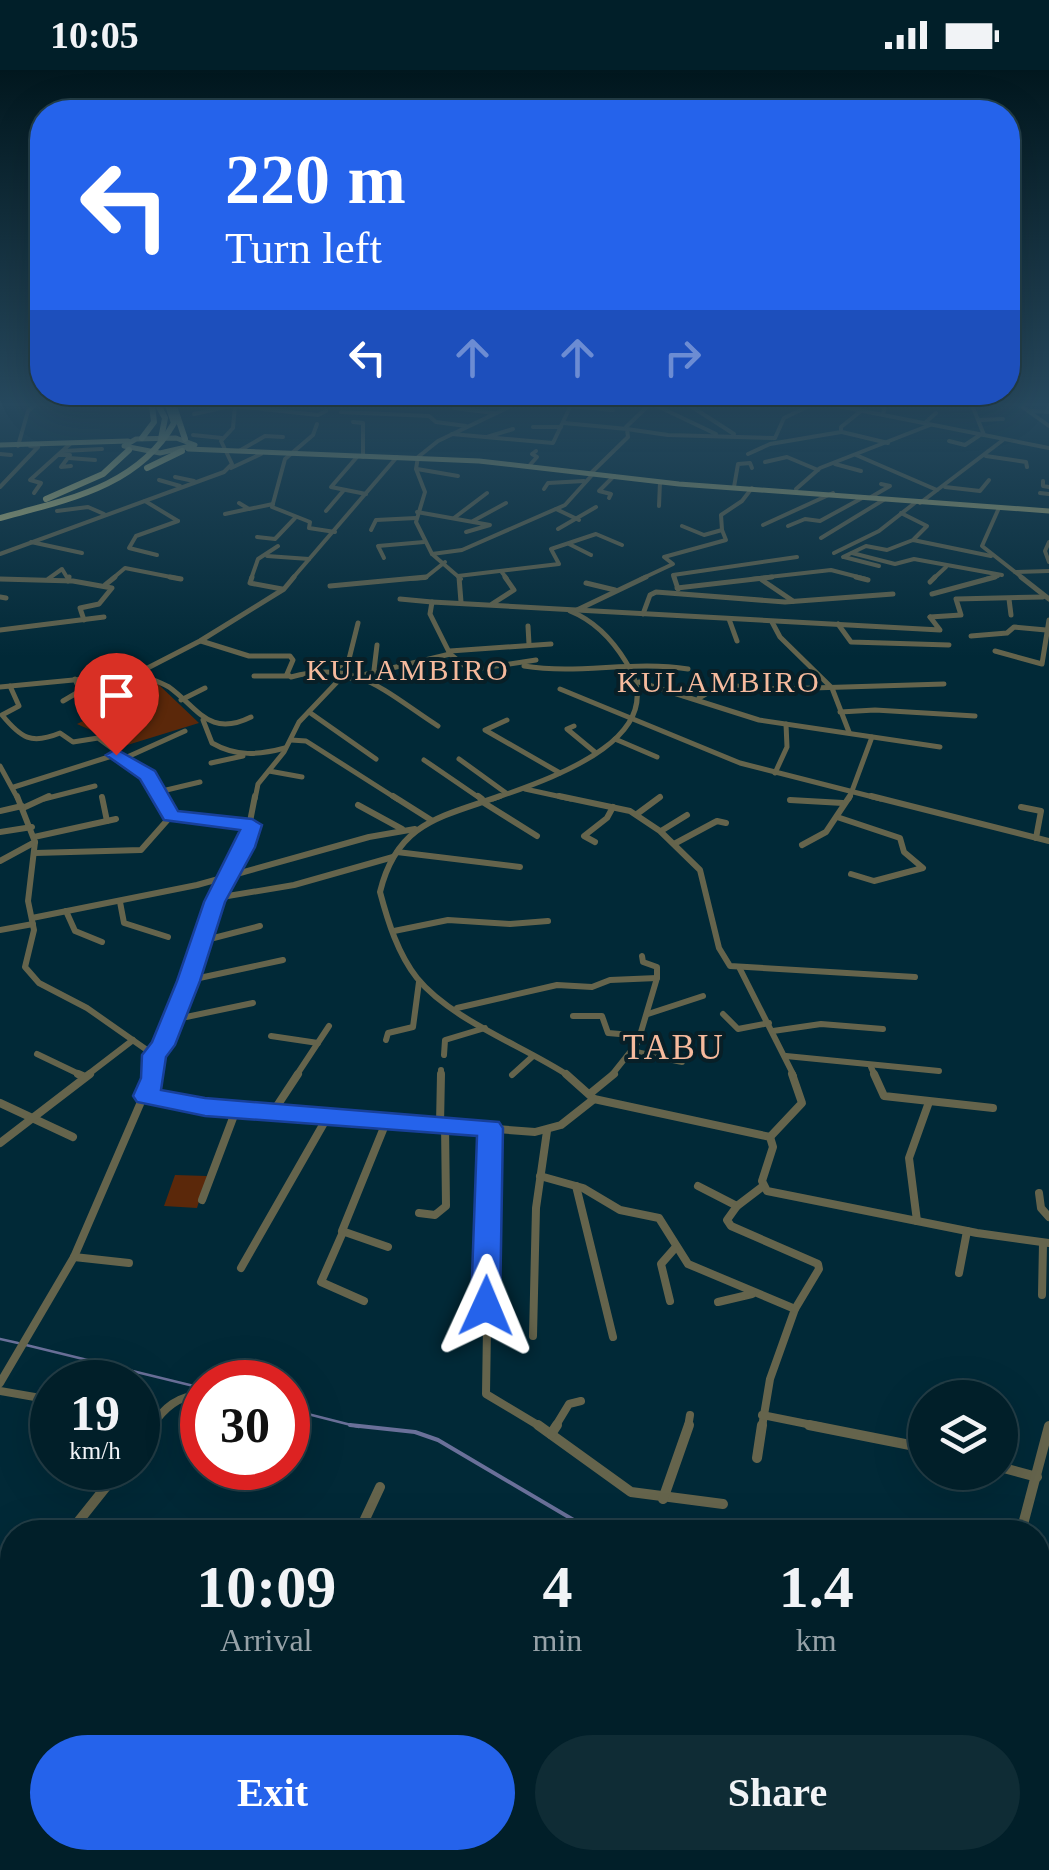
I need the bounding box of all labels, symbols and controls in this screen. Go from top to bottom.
text: 10:05 [50,14,139,56]
icon: left [60,140,190,270]
text: 220 m [225,141,406,218]
text: Turn left [225,223,382,273]
icon: left [340,330,395,385]
icon: ahead [445,330,500,385]
icon: ahead [550,330,605,385]
icon: right [655,330,710,385]
pin [74,653,159,756]
district label: KULAMBIRO [306,653,510,686]
district label: KULAMBIRO [617,665,821,698]
icon: arrive [89,668,144,723]
district label: TABU [623,1028,725,1067]
position arrow [434,1254,538,1358]
speed limit sign: 30 [180,1360,310,1490]
map controls [908,1380,1018,1490]
button: layers [908,1380,1018,1490]
text: 19 [70,1385,120,1441]
text: km/h [69,1437,121,1464]
text: 10:09 [196,1554,336,1620]
text: 4 [542,1554,572,1620]
text: 1.4 [779,1554,854,1620]
text: Arrival [220,1622,312,1658]
text: min [533,1622,582,1658]
text: km [796,1622,837,1658]
button: Exit [30,1735,515,1850]
button: Share [535,1735,1020,1850]

